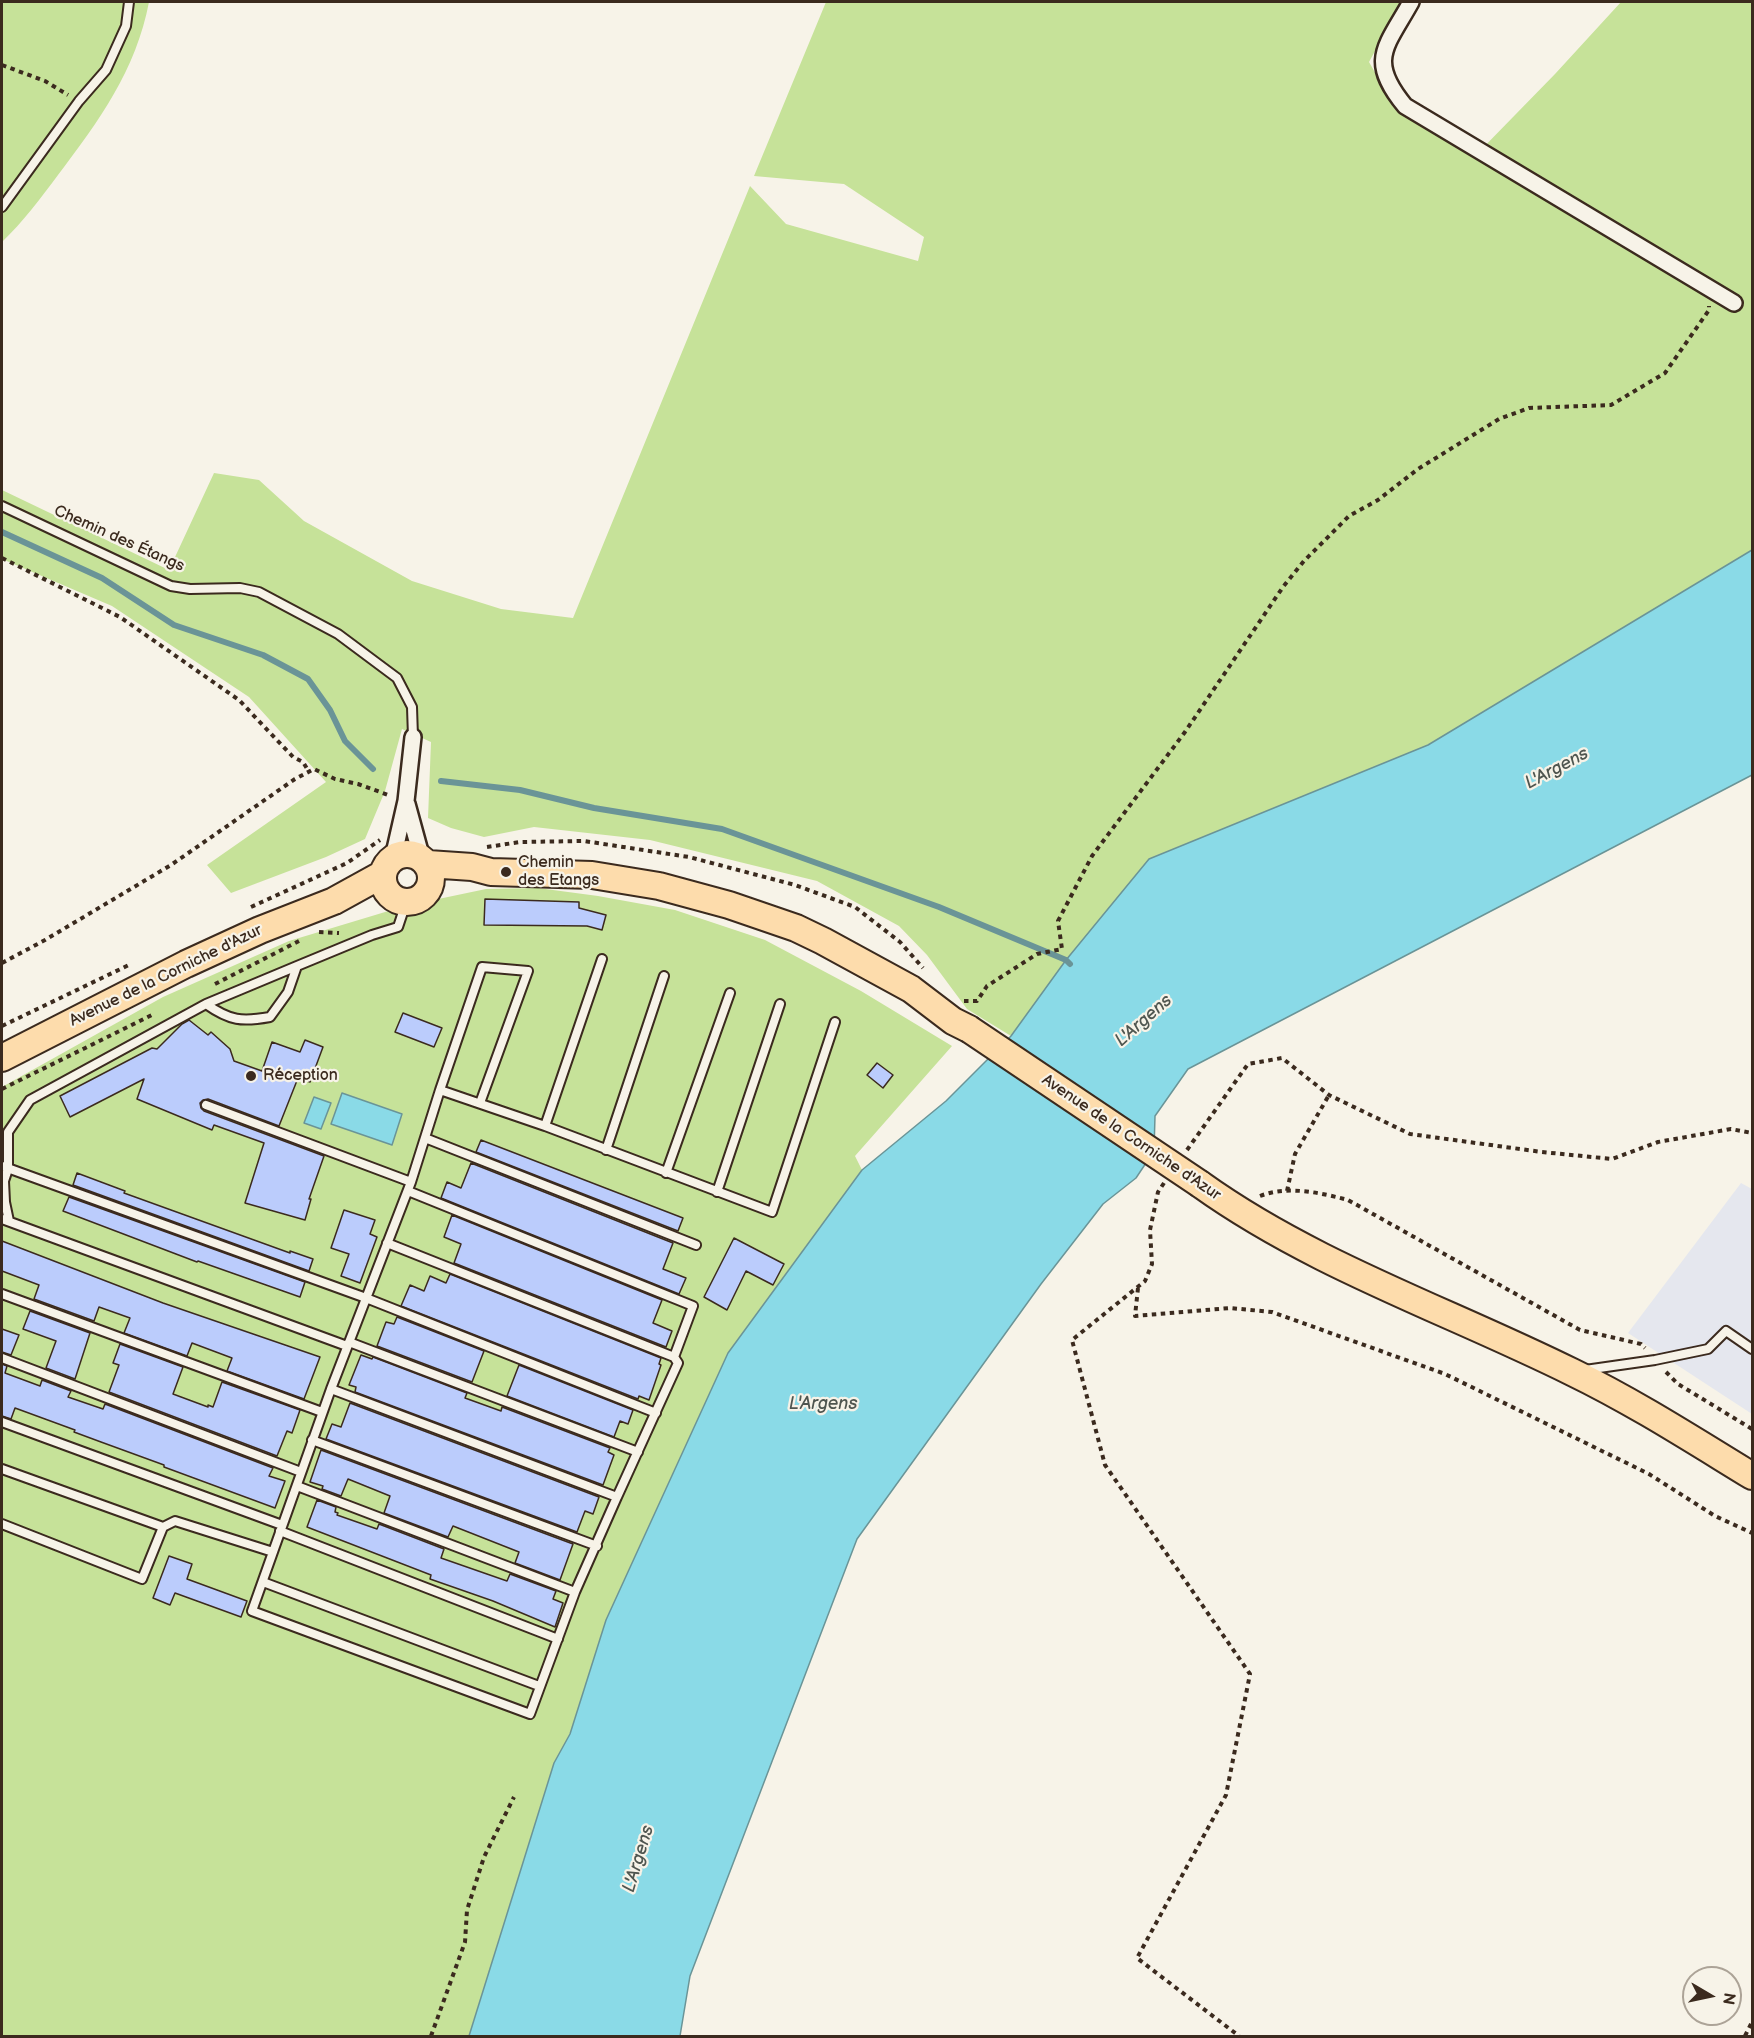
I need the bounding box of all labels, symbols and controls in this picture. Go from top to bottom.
street label: Chemin des Étangs [51,502,187,576]
water label: L'Argens [1522,743,1592,795]
place label: Chemin des Etangs [518,853,599,891]
marker: Chemin des Etangs [499,865,513,879]
street label: Avenue de la Corniche d'Azur [67,921,265,1031]
water label: L'Argens [1111,990,1177,1052]
place label: Réception [263,1066,338,1086]
marker: Réception [244,1069,258,1083]
street label: Avenue de la Corniche d'Azur [1038,1071,1224,1205]
water label: L'Argens [789,1393,857,1415]
water label: L'Argens [619,1823,659,1895]
north arrow [1682,1966,1742,2026]
text: N [1718,1991,1739,2006]

